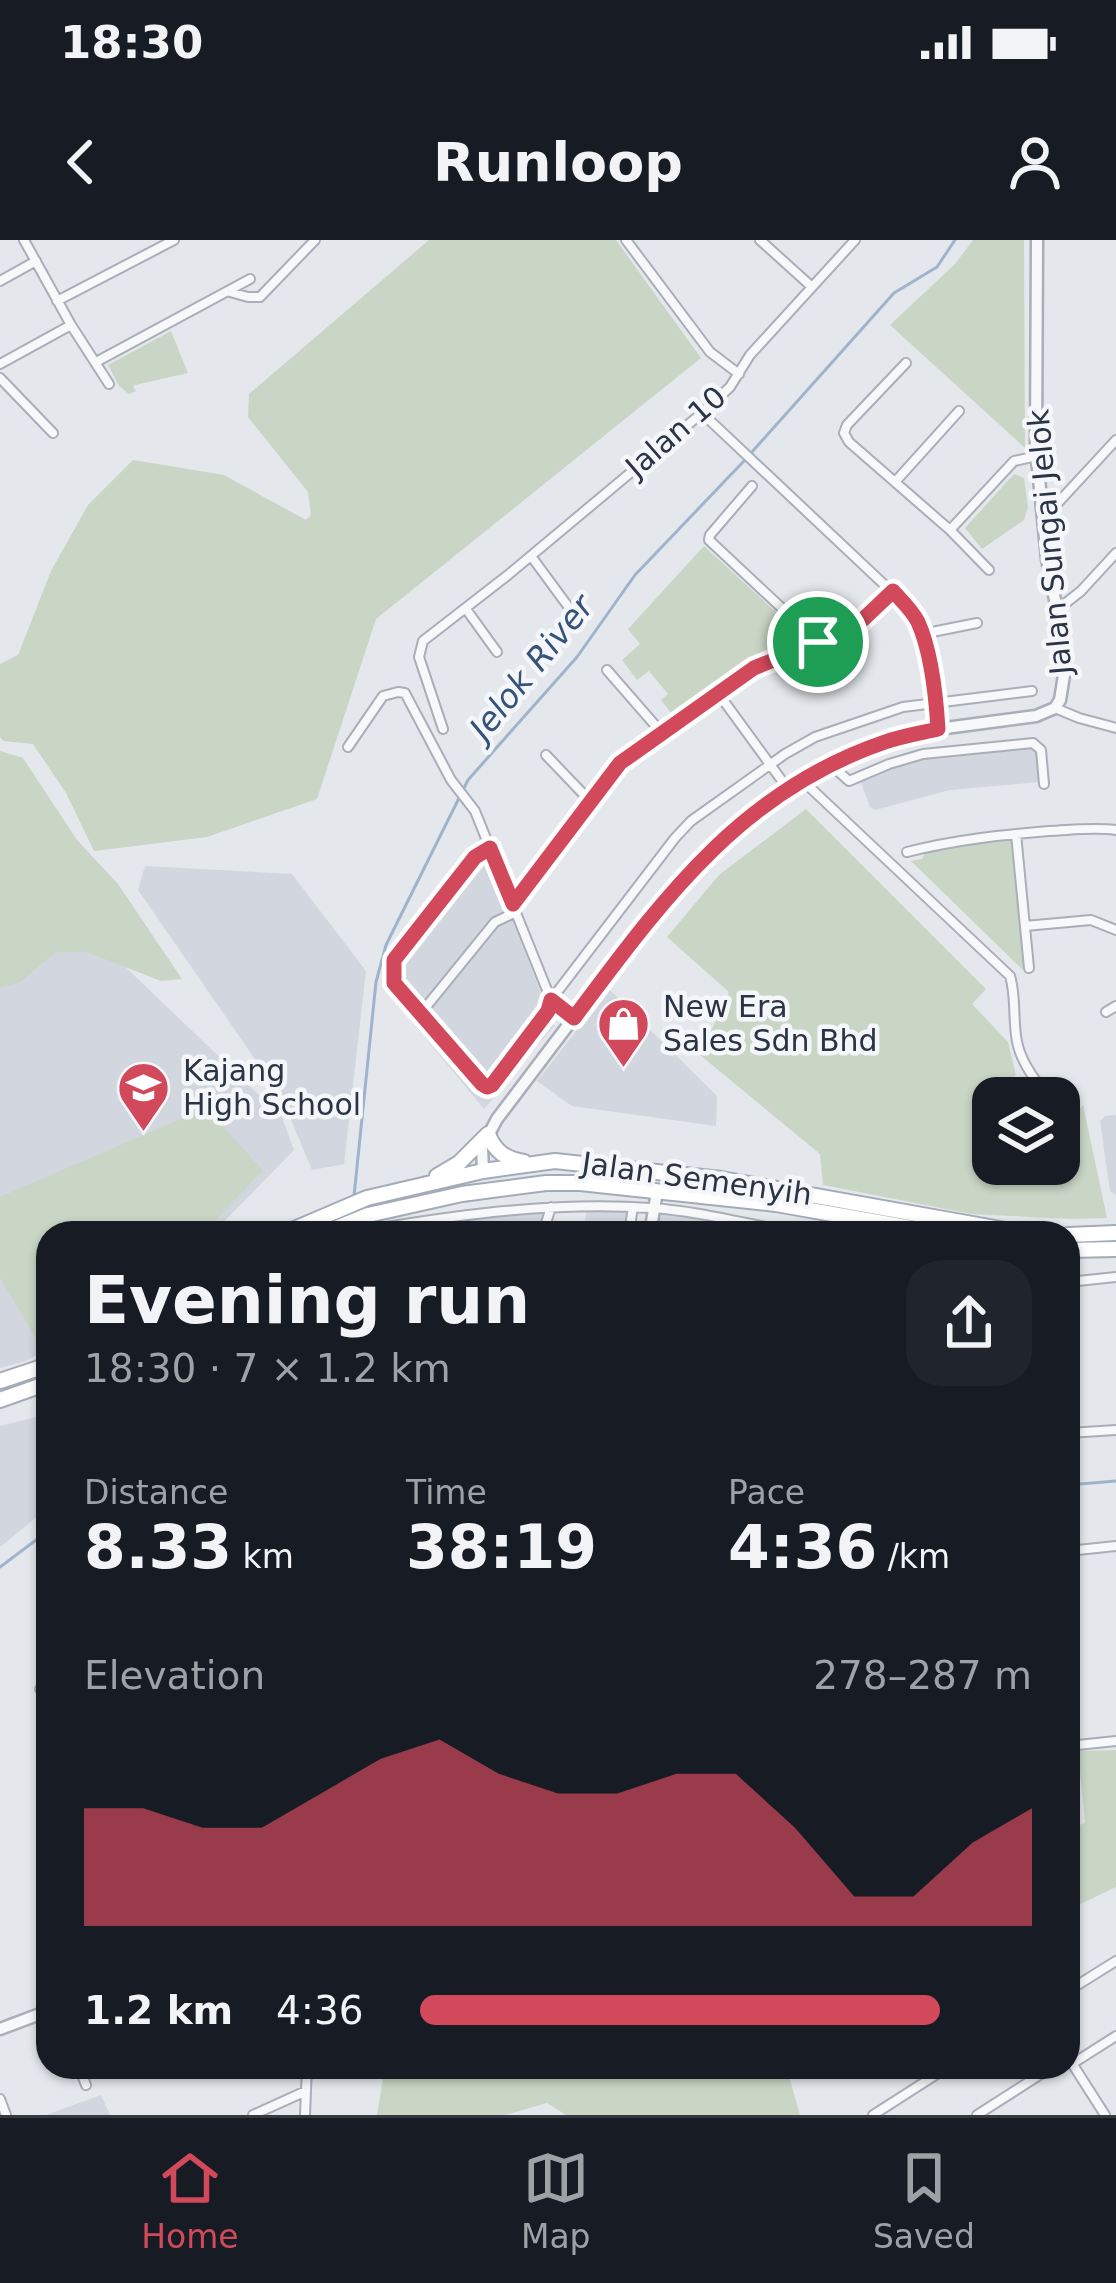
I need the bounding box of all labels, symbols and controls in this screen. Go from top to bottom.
text: 18:30 [60,16,203,69]
icon: back [48,129,114,195]
icon: person [1002,129,1068,195]
text: Runloop [433,131,683,194]
street label: Jalan 10 [617,379,733,486]
street label: Jalan Sungai Jelok [1020,407,1079,678]
water label: Jelok River [458,585,603,752]
pin [767,591,869,693]
icon: arrive [785,609,851,675]
place label: New Era Sales Sdn Bhd [663,989,878,1058]
shop icon: New Era Sales Sdn Bhd [596,996,652,1070]
place label: Kajang High School [183,1053,361,1122]
school or university icon: Kajang High School [116,1060,172,1134]
map controls [972,1077,1080,1185]
button: layers [972,1077,1080,1185]
street label: Jalan Semenyih [578,1145,814,1212]
button: share [906,1260,1032,1386]
text: Evening run [84,1262,530,1339]
text: 18:30 · 7 × 1.2 km [84,1346,451,1391]
text: Distance [84,1473,228,1512]
text: Time [406,1473,487,1512]
text: Pace [728,1473,805,1512]
text: 8.33 [84,1512,232,1582]
text: 38:19 [406,1512,597,1582]
text: 4:36 [728,1512,877,1582]
text: km [232,1537,294,1576]
text: /km [877,1537,950,1576]
text: Elevation [84,1653,265,1698]
text: 278–287 m [813,1653,1032,1698]
text: 1.2 km [84,1988,233,2033]
text: 4:36 [276,1988,364,2033]
tab: Home [141,2145,239,2256]
tab: Map [521,2145,591,2256]
tab: Saved [873,2145,975,2256]

